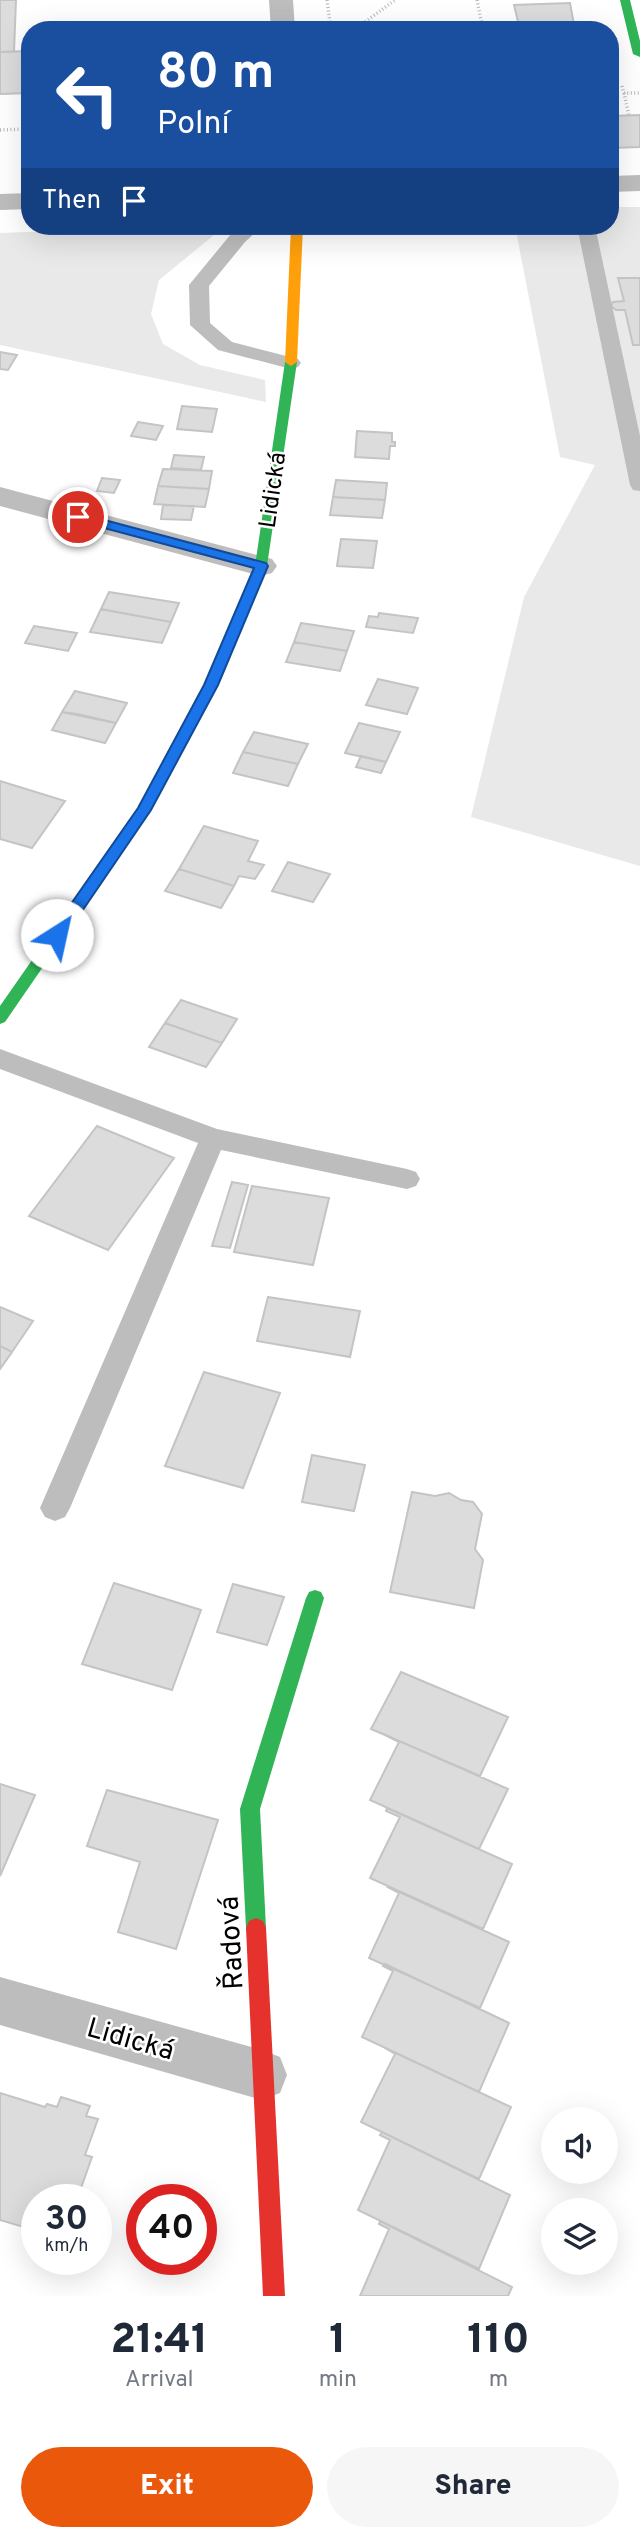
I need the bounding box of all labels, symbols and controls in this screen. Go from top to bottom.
text: 80 m [157,44,274,106]
icon: left [42,49,133,140]
text: Polní [157,105,230,145]
icon: arrive [115,182,153,220]
text: Then [42,185,101,218]
street label: Lidická [254,450,294,530]
pin [48,487,108,547]
icon: arrive [59,498,97,536]
position arrow [20,898,94,972]
street label: Řadová [211,1895,253,1991]
street label: Lidická [82,2011,178,2070]
map controls [541,2107,618,2275]
button: sound [541,2107,618,2184]
speed limit sign: 40 [126,2184,217,2275]
text: 30 [45,2198,88,2242]
button: layers [541,2198,618,2275]
text: km/h [45,2235,88,2258]
text: 21:41 [110,2315,208,2368]
text: 1 [329,2315,346,2368]
text: 110 [467,2315,530,2368]
text: Arrival [125,2366,194,2395]
text: min [319,2366,357,2395]
text: m [489,2366,508,2395]
button: Exit [21,2447,313,2527]
button: Share [327,2447,619,2527]

